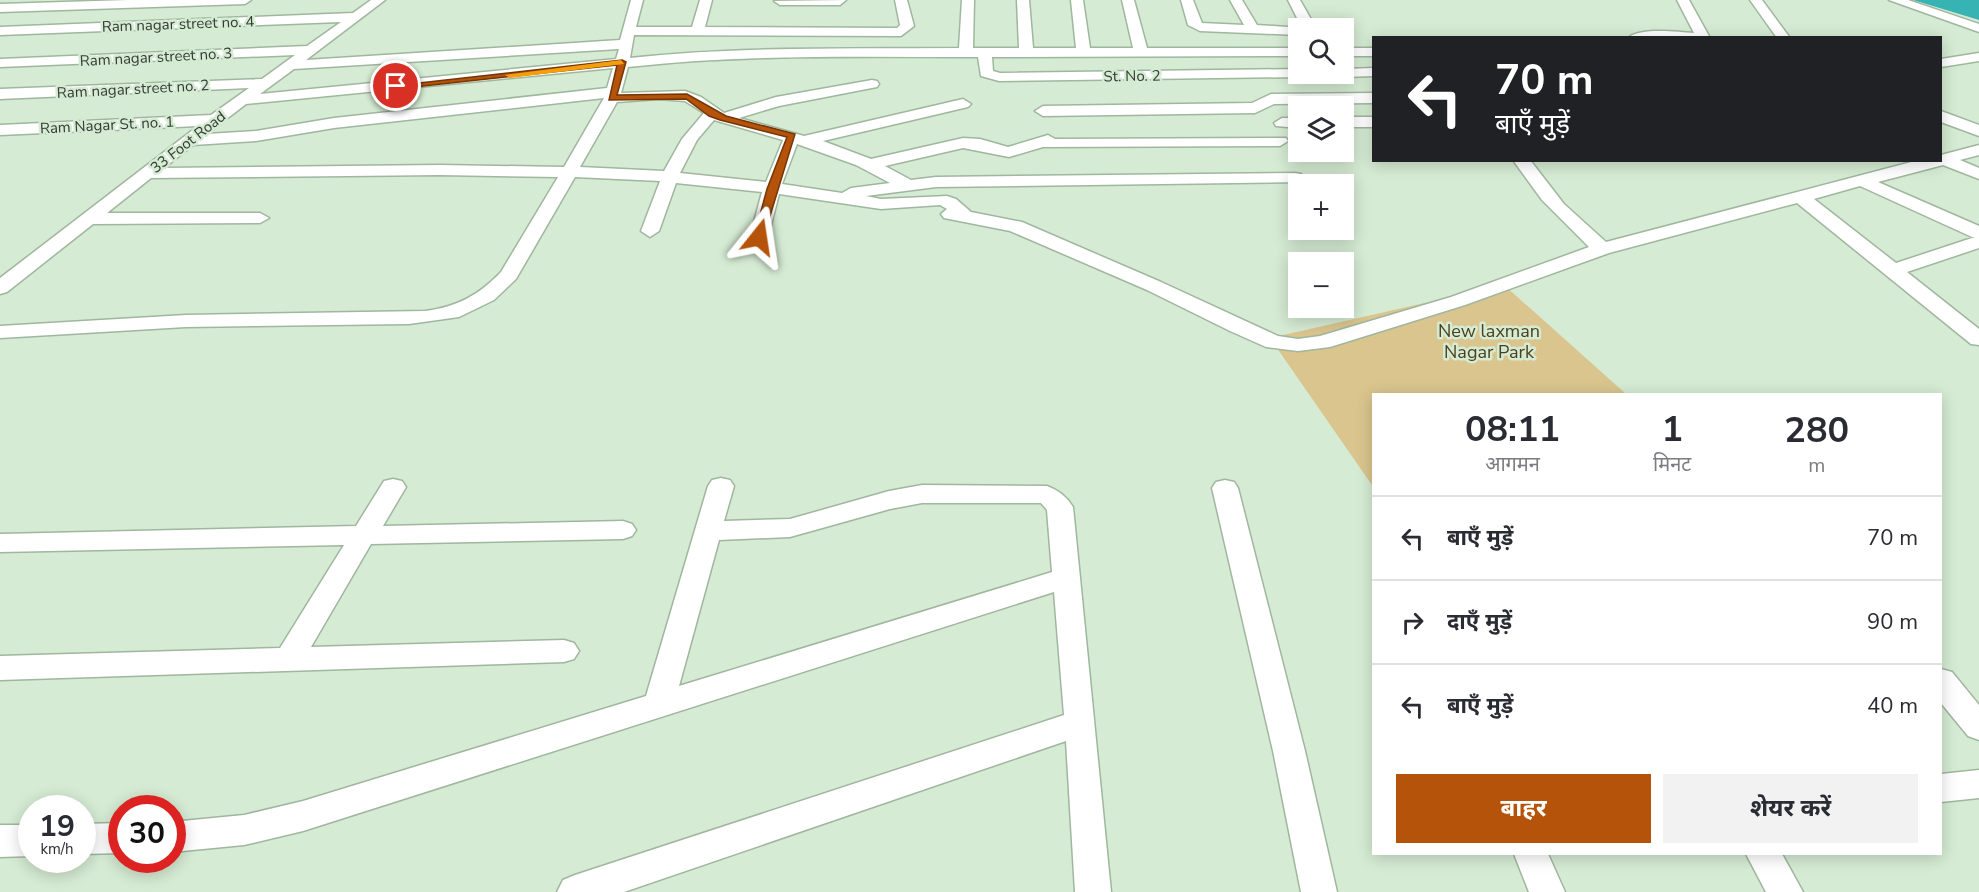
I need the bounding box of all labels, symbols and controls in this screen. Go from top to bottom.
street label: Ram nagar street no. 4 [101,11,255,37]
map controls [1288,18,1354,318]
button: search [1288,18,1354,84]
street label: Ram nagar street no. 3 [79,43,233,71]
text: 70 m [1495,52,1594,109]
pin [370,60,421,111]
icon: left [1396,60,1474,138]
street label: St. No. 2 [1103,66,1161,86]
icon: arrive [379,69,412,102]
street label: Ram nagar street no. 2 [56,75,210,103]
button: layers [1288,96,1354,162]
street label: 33 Foot Road [146,106,230,178]
text: बाएँ मुड़ें [1495,106,1570,143]
street label: Ram Nagar St. no. 1 [39,111,175,139]
button: + [1288,174,1354,240]
position arrow [727,205,791,269]
button: − [1288,252,1354,318]
park label: New laxman Nagar Park [1438,319,1540,364]
text: 08:11 [1465,405,1560,454]
text: 1 [1661,405,1683,454]
text: 280 [1784,406,1849,455]
text: आगमन [1485,451,1540,478]
text: मिनट [1653,451,1691,478]
text: m [1808,452,1825,479]
icon: left [1396,522,1429,555]
text: बाएँ मुड़ें [1447,523,1513,553]
text: 70 m [1867,523,1918,553]
icon: right [1396,606,1429,639]
text: दाएँ मुड़ें [1447,607,1512,637]
text: 90 m [1867,607,1918,637]
icon: left [1396,690,1429,723]
text: बाएँ मुड़ें [1447,691,1513,721]
text: 40 m [1867,691,1918,721]
button: बाहर [1396,774,1651,843]
button: शेयर करें [1663,774,1918,843]
speed limit sign: 30 [108,795,186,873]
text: 19 [39,806,75,847]
text: km/h [40,839,74,859]

